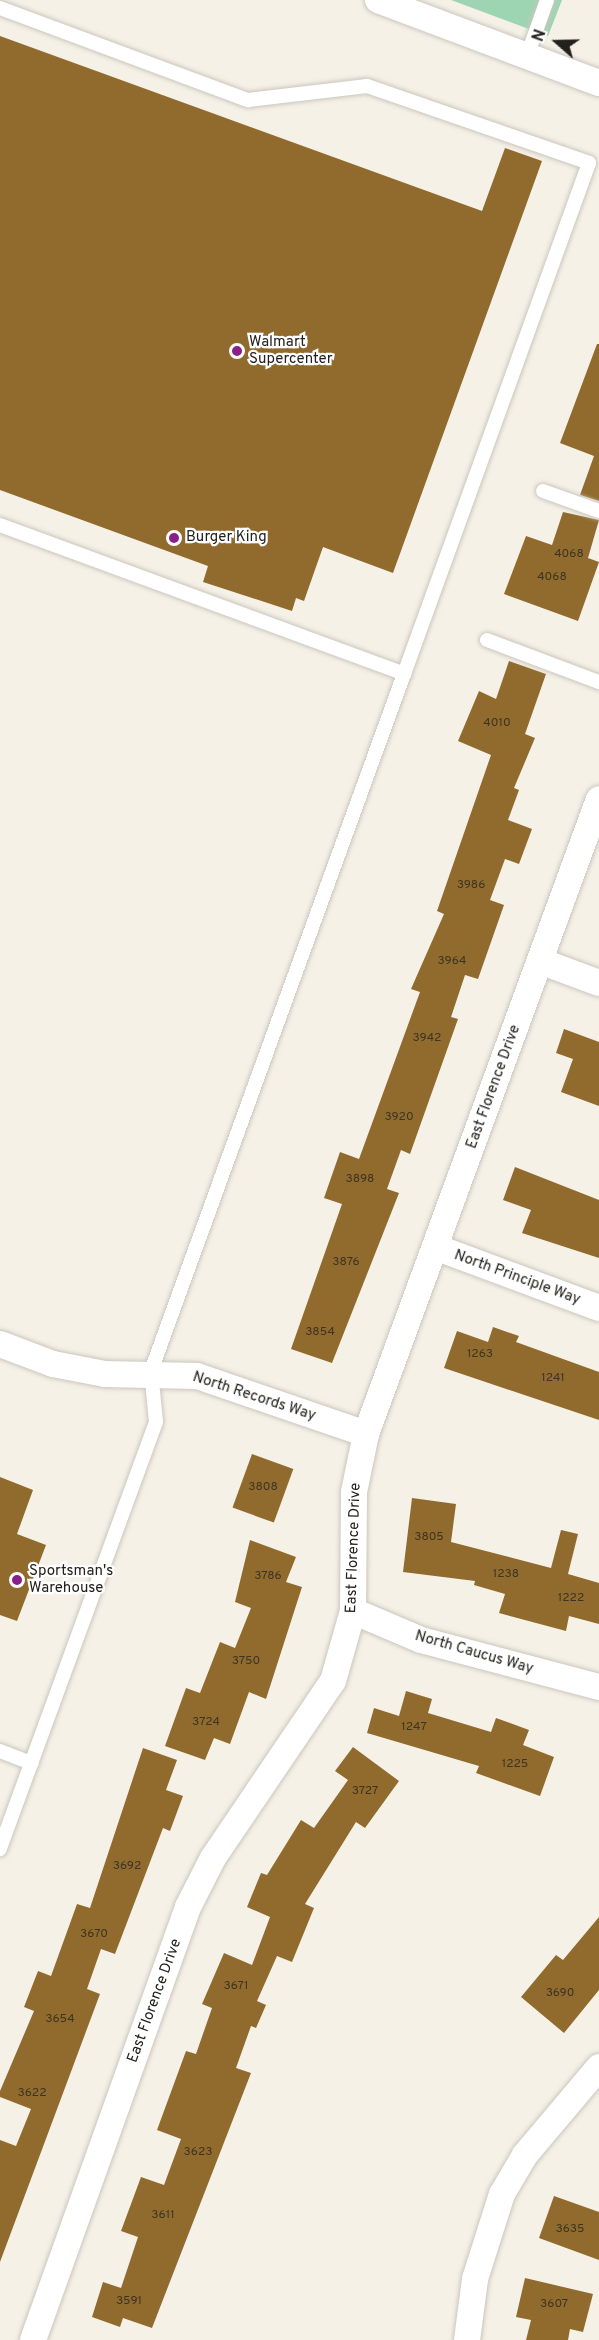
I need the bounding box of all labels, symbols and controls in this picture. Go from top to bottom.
north arrow [527,12,587,72]
text: N [529,27,551,45]
place label: Walmart Supercenter [249,333,333,368]
marker: Walmart Supercenter [230,344,244,358]
place label: Burger King [186,529,267,547]
marker: Burger King [167,531,181,545]
house number: 4068 [554,548,584,562]
house number: 4068 [537,571,567,585]
house number: 4010 [483,717,511,731]
house number: 3986 [457,879,485,893]
house number: 3964 [438,955,466,969]
street label: East Florence Drive [463,1023,525,1151]
house number: 3942 [413,1032,441,1046]
house number: 3920 [384,1111,414,1125]
house number: 3898 [346,1173,374,1187]
street label: North Principle Way [451,1247,583,1309]
house number: 3876 [332,1256,360,1270]
house number: 3854 [305,1326,335,1340]
house number: 1263 [467,1348,493,1362]
street label: North Records Way [190,1369,318,1425]
house number: 1241 [541,1372,565,1386]
house number: 3808 [248,1481,278,1495]
street label: East Florence Drive [343,1482,365,1614]
house number: 3805 [414,1531,444,1545]
place label: Sportsman's Warehouse [29,1562,113,1597]
house number: 1238 [493,1568,519,1582]
house number: 3786 [254,1570,282,1584]
marker: Sportsman's Warehouse [10,1573,24,1587]
house number: 1222 [558,1592,584,1606]
street label: North Caucus Way [413,1627,535,1679]
house number: 3750 [232,1655,260,1669]
house number: 3724 [192,1716,220,1730]
house number: 1247 [401,1721,427,1735]
house number: 1225 [502,1758,528,1772]
house number: 3727 [352,1785,378,1799]
house number: 3692 [113,1860,141,1874]
house number: 3670 [80,1928,108,1942]
street label: East Florence Drive [124,1937,186,2065]
house number: 3671 [223,1980,249,1994]
house number: 3690 [546,1987,574,2001]
house number: 3654 [45,2013,75,2027]
house number: 3622 [17,2087,47,2101]
house number: 3623 [184,2146,212,2160]
house number: 3611 [151,2209,175,2223]
house number: 3635 [555,2223,585,2237]
house number: 3591 [116,2295,142,2309]
house number: 3607 [540,2298,568,2312]

